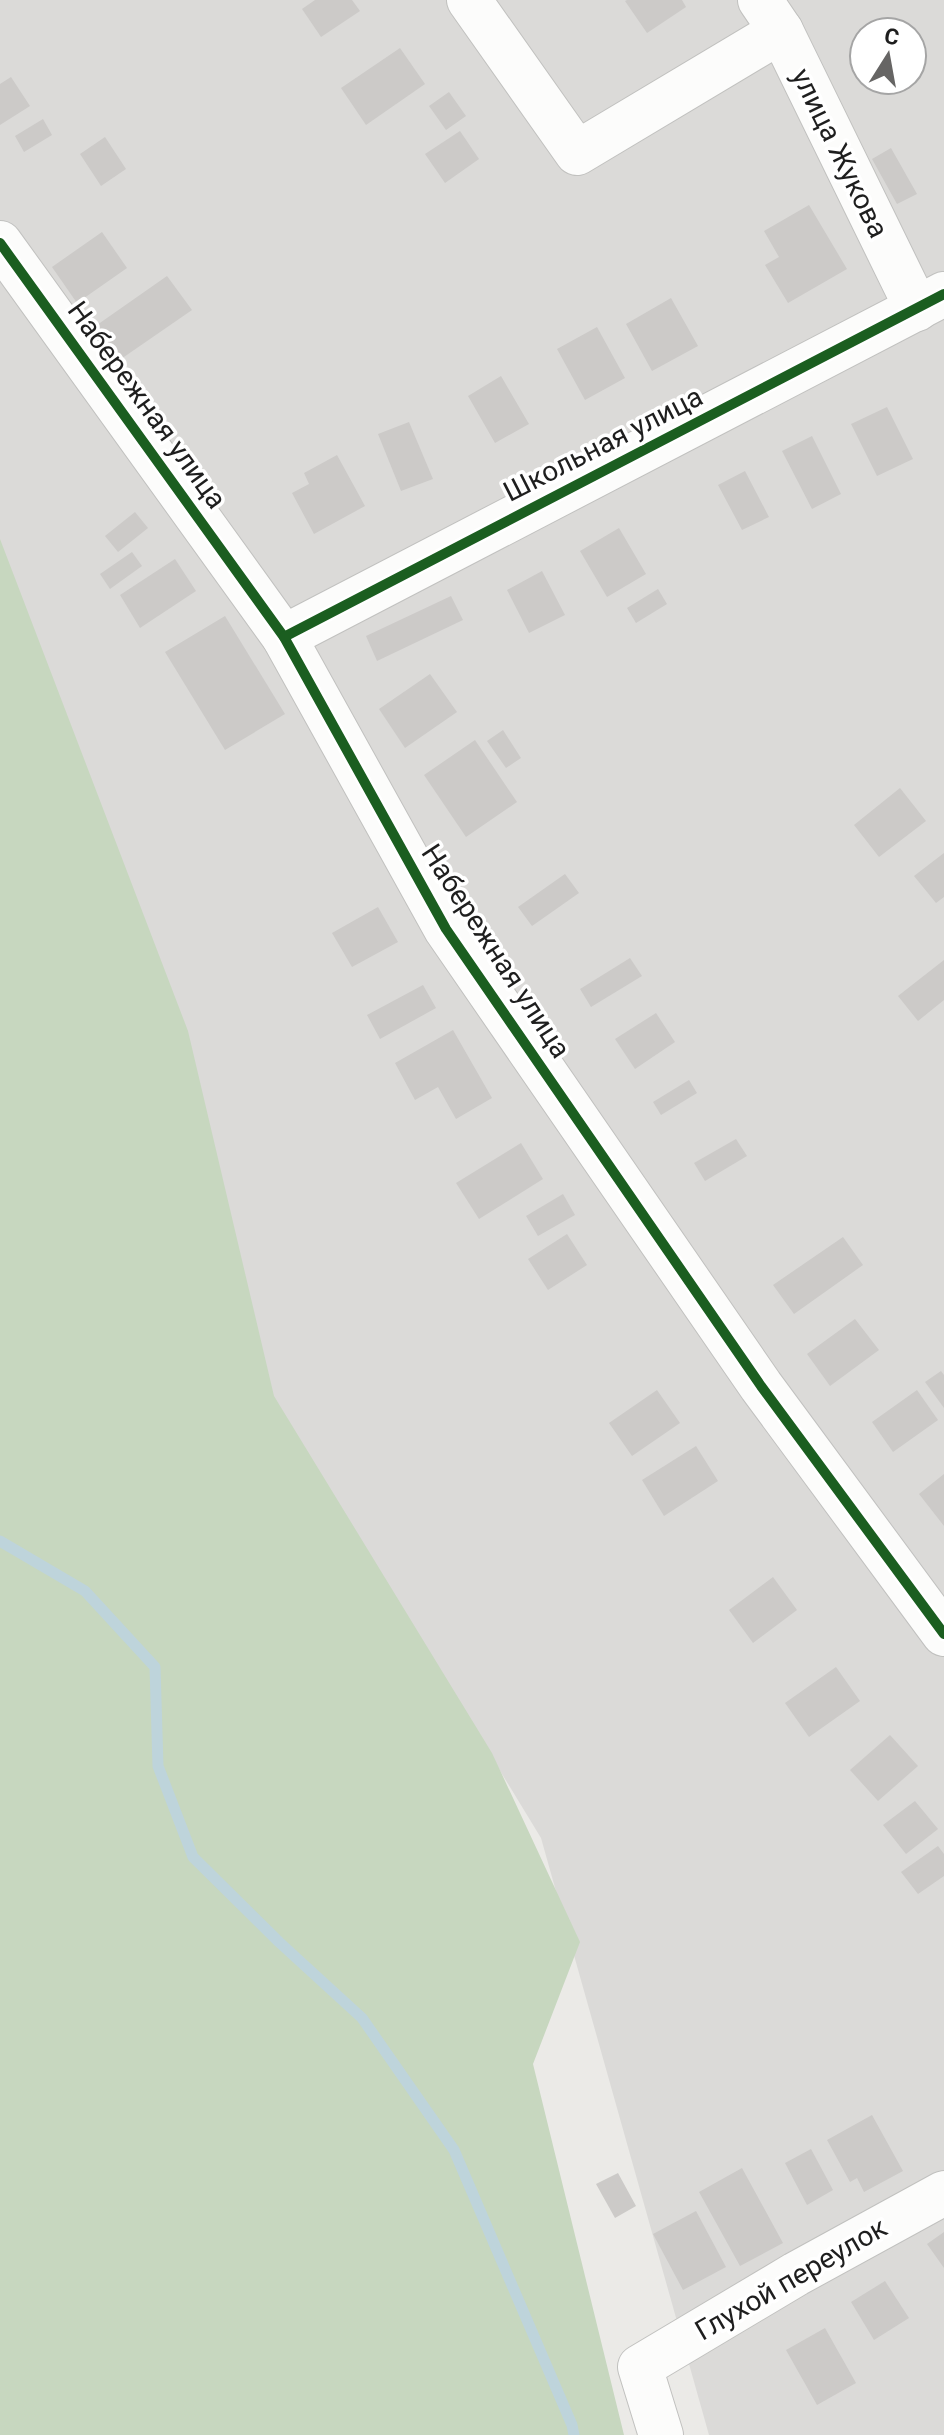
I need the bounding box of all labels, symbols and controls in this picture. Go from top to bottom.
north arrow [848,16,928,96]
text: С [882,23,901,51]
street label: улица Жукова [785,63,895,243]
street label: Набережная улица [61,295,233,515]
street label: Школьная улица [498,380,708,508]
street label: Набережная улица [415,838,577,1064]
street label: Глухой переулок [689,2211,893,2347]

